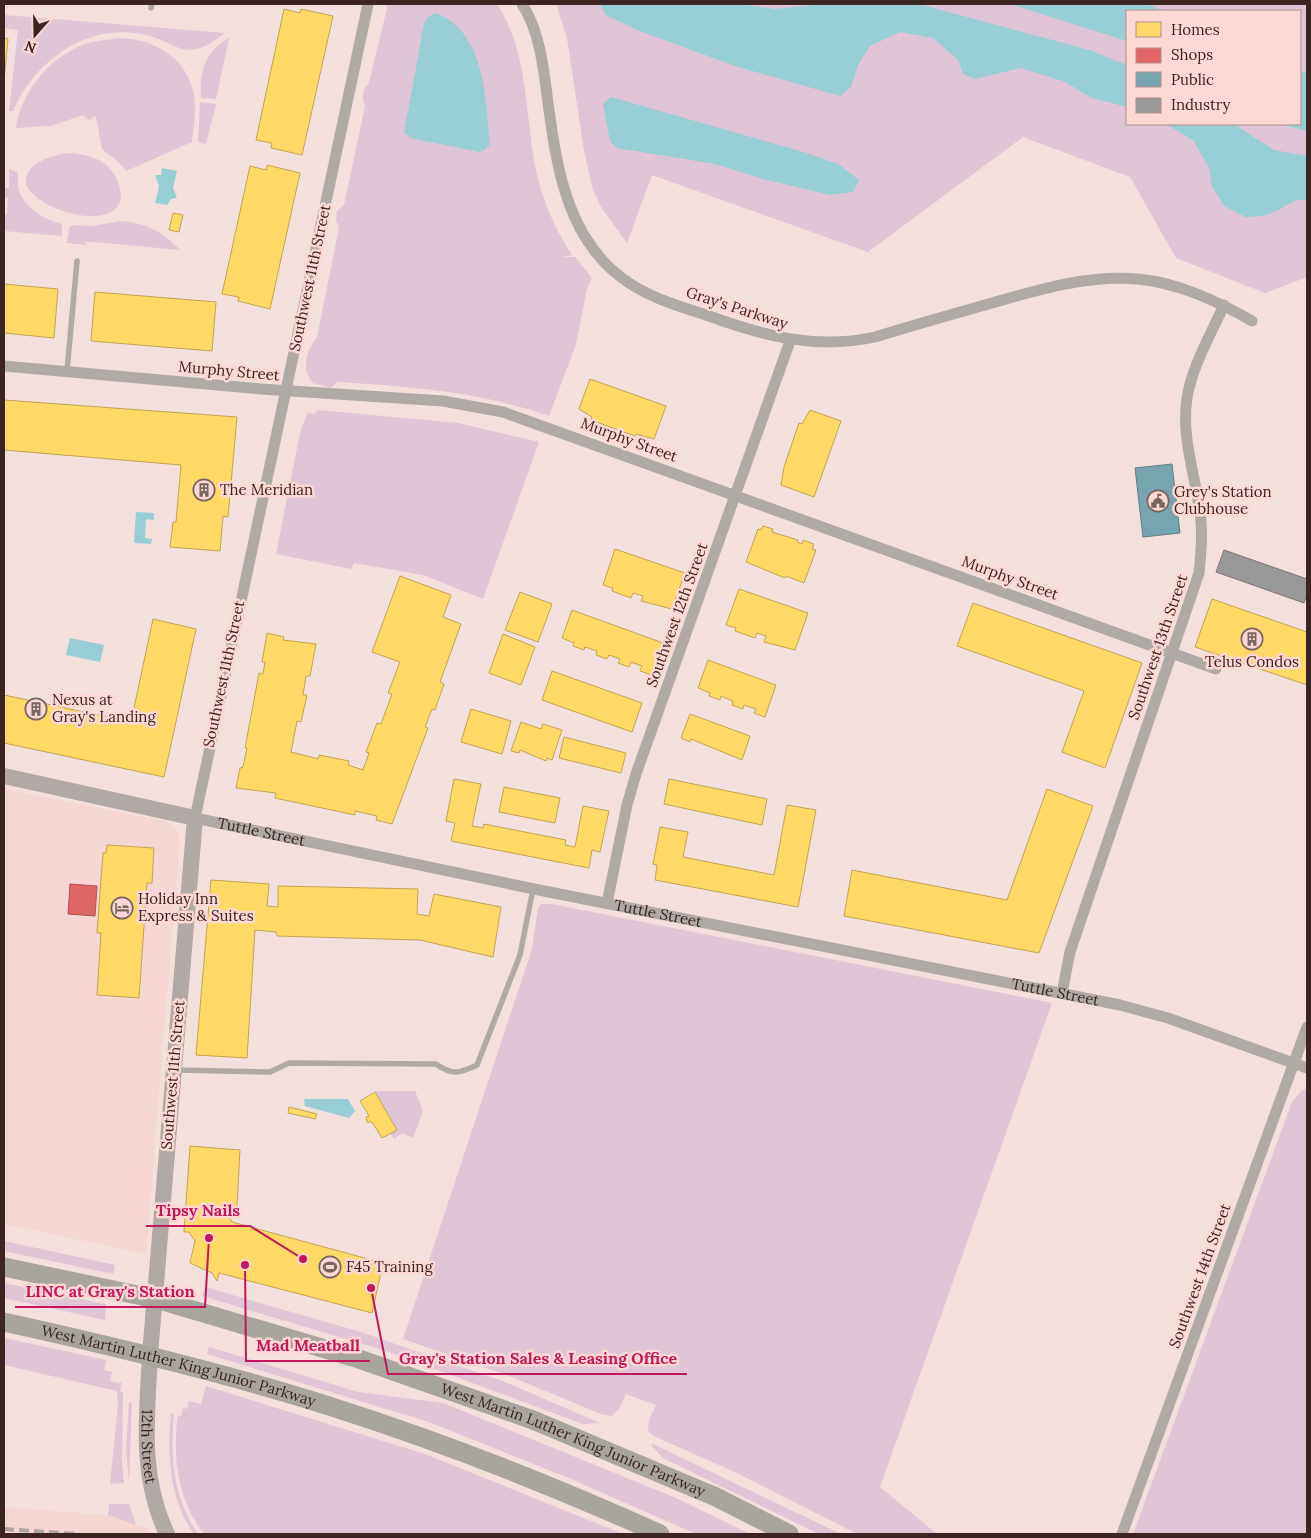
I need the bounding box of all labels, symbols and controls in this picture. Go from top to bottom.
north arrow [10,10,60,60]
legend [1126,10,1301,125]
text: Homes [1171,20,1220,39]
text: N [22,37,39,58]
text: Shops [1171,45,1213,64]
text: Public [1171,70,1214,89]
text: Industry [1171,95,1230,114]
street label: Southwest 11th Street [285,202,334,353]
street label: Gray's Parkway [684,282,791,333]
street label: Murphy Street [178,357,281,384]
street label: Murphy Street [578,413,680,466]
building icon: The Meridian [192,478,216,502]
place label: The Meridian [220,480,313,499]
place label: Grey's Station Clubhouse [1174,482,1272,518]
public building icon: Grey's Station Clubhouse [1146,489,1170,513]
street label: Southwest 12th Street [642,540,712,690]
street label: Murphy Street [959,551,1061,604]
street label: Southwest 13th Street [1124,571,1191,722]
street label: Southwest 11th Street [199,598,248,749]
building icon: Telus Condos [1240,627,1264,651]
place label: Telus Condos [1205,652,1299,671]
place label: Nexus at Gray's Landing [52,690,156,726]
building icon: Nexus at Gray's Landing [24,697,48,721]
street label: Tuttle Street [216,813,307,850]
place label: Holiday Inn Express & Suites [138,889,254,925]
street label: Tuttle Street [613,895,704,931]
hotel icon: Holiday Inn Express & Suites [110,896,134,920]
street label: Tuttle Street [1010,974,1101,1010]
street label: Southwest 11th Street [157,999,189,1150]
callout: Tipsy Nails [146,1195,250,1226]
text: Tipsy Nails [156,1200,240,1220]
street label: Southwest 14th Street [1165,1201,1235,1351]
sports icon: F45 Training [318,1255,342,1279]
place label: F45 Training [346,1257,433,1276]
callout: LINC at Gray's Station [15,1276,205,1307]
text: LINC at Gray's Station [25,1281,195,1301]
street label: West Martin Luther King Junior Parkway [40,1321,318,1410]
callout: Mad Meatball [246,1330,370,1361]
text: Mad Meatball [256,1335,360,1355]
callout: Gray's Station Sales & Leasing Office [388,1343,687,1374]
text: Gray's Station Sales & Leasing Office [399,1348,678,1368]
street label: West Martin Luther King Junior Parkway [439,1378,709,1501]
street label: 12th Street [138,1409,161,1485]

